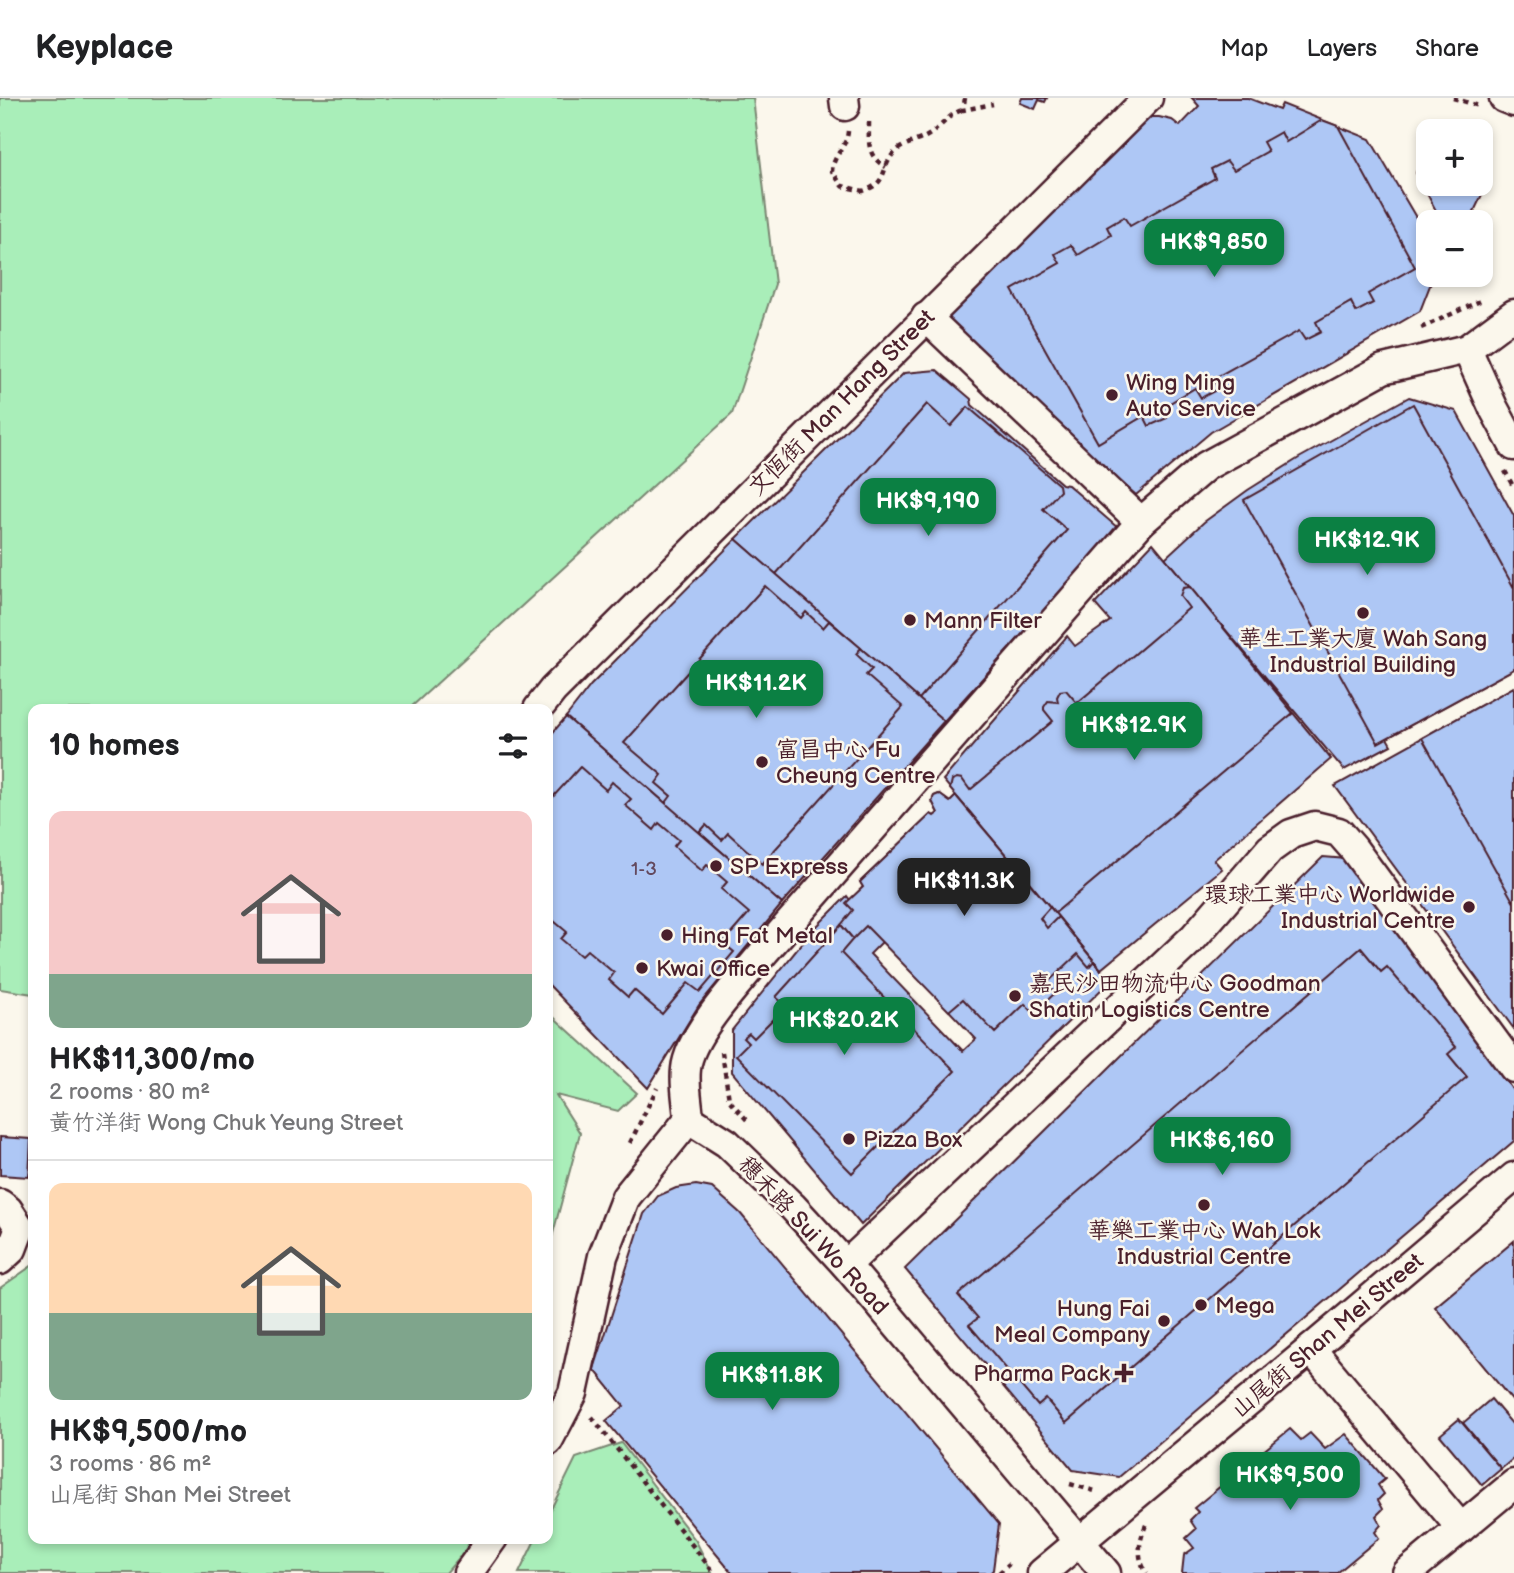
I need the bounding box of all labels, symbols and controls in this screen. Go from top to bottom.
text: Keyplace [35,28,173,68]
text: Map [1220,34,1268,63]
text: Layers [1306,34,1377,63]
text: Share [1415,34,1479,63]
map controls [1416,119,1493,287]
button: + [1416,119,1493,196]
button: − [1416,210,1493,287]
pin: HK$9,850 [1142,220,1286,279]
text: HK$9,850 [1160,228,1268,256]
street label: 文恆街 Man Hang Street [743,304,941,502]
place label: Wing Ming Auto Service [1126,369,1256,423]
marker: Wing Ming Auto Service [1104,387,1120,403]
pin: HK$9,190 [856,478,1000,538]
text: HK$9,190 [876,487,980,515]
pin: HK$12.9K [1295,518,1439,577]
text: HK$12.9K [1314,526,1420,554]
marker: 華生工業大廈 Wah Sang Industrial Building [1355,605,1371,621]
place label: Mann Filter [924,607,1042,635]
marker: Mann Filter [902,612,918,628]
place label: 華生工業大廈 Wah Sang Industrial Building [1239,625,1487,679]
pin: HK$11.2K [684,660,828,720]
text: HK$11.2K [705,669,807,697]
pin: HK$12.9K [1062,702,1206,762]
text: HK$12.9K [1081,711,1187,739]
icon: filters [494,727,532,765]
text: 10 homes [49,728,180,764]
place label: 富昌中心 Fu Cheung Centre [776,736,935,790]
marker: 富昌中心 Fu Cheung Centre [754,754,770,770]
place label: SP Express [730,853,848,881]
icon: home [228,856,354,982]
house number: 1-3 [631,858,657,881]
marker: SP Express [708,858,724,874]
pin: HK$11.3K [892,858,1036,918]
text: HK$11.3K [913,867,1015,895]
place label: 環球工業中心 Worldwide Industrial Centre [1205,881,1455,935]
marker: 環球工業中心 Worldwide Industrial Centre [1461,899,1477,915]
place label: Hing Fat Metal [681,922,833,950]
marker: Hing Fat Metal [659,927,675,943]
place label: Kwai Office [656,955,770,983]
marker: Kwai Office [634,960,650,976]
place label: 嘉民沙田物流中心 Goodman Shatin Logistics Centre [1029,970,1321,1024]
marker: 嘉民沙田物流中心 Goodman Shatin Logistics Centre [1007,988,1023,1004]
pin: HK$20.2K [772,998,916,1057]
text: HK$20.2K [789,1006,899,1034]
text: HK$11,300/mo [49,1042,255,1078]
text: 2 rooms · 80 m² [49,1078,210,1106]
text: 黃竹洋街 Wong Chuk Yeung Street [49,1109,403,1137]
pin: HK$6,160 [1150,1118,1294,1177]
place label: Pizza Box [863,1126,963,1154]
text: HK$6,160 [1170,1126,1274,1154]
marker: Pizza Box [841,1131,857,1147]
street label: 穗禾路 Sui Wo Road [732,1150,894,1321]
marker: 華樂工業中心 Wah Lok Industrial Centre [1196,1197,1212,1213]
place label: 華樂工業中心 Wah Lok Industrial Centre [1088,1217,1321,1271]
icon: home [228,1228,354,1354]
street label: 山尾街 Shan Mei Street [1226,1247,1429,1424]
place label: Mega [1215,1292,1275,1320]
place label: Hung Fai Meal Company [994,1295,1151,1349]
marker: Mega [1193,1297,1209,1313]
marker: Hung Fai Meal Company [1156,1313,1172,1329]
pin: HK$11.8K [700,1352,844,1412]
place label: Pharma Pack [973,1360,1111,1388]
text: HK$11.8K [721,1361,823,1389]
marker: Pharma Pack [1116,1365,1132,1381]
text: HK$9,500/mo [49,1414,247,1450]
text: 3 rooms · 86 m² [49,1450,211,1478]
pin: HK$9,500 [1218,1452,1362,1512]
text: HK$9,500 [1236,1461,1344,1489]
text: 山尾街 Shan Mei Street [49,1481,291,1509]

